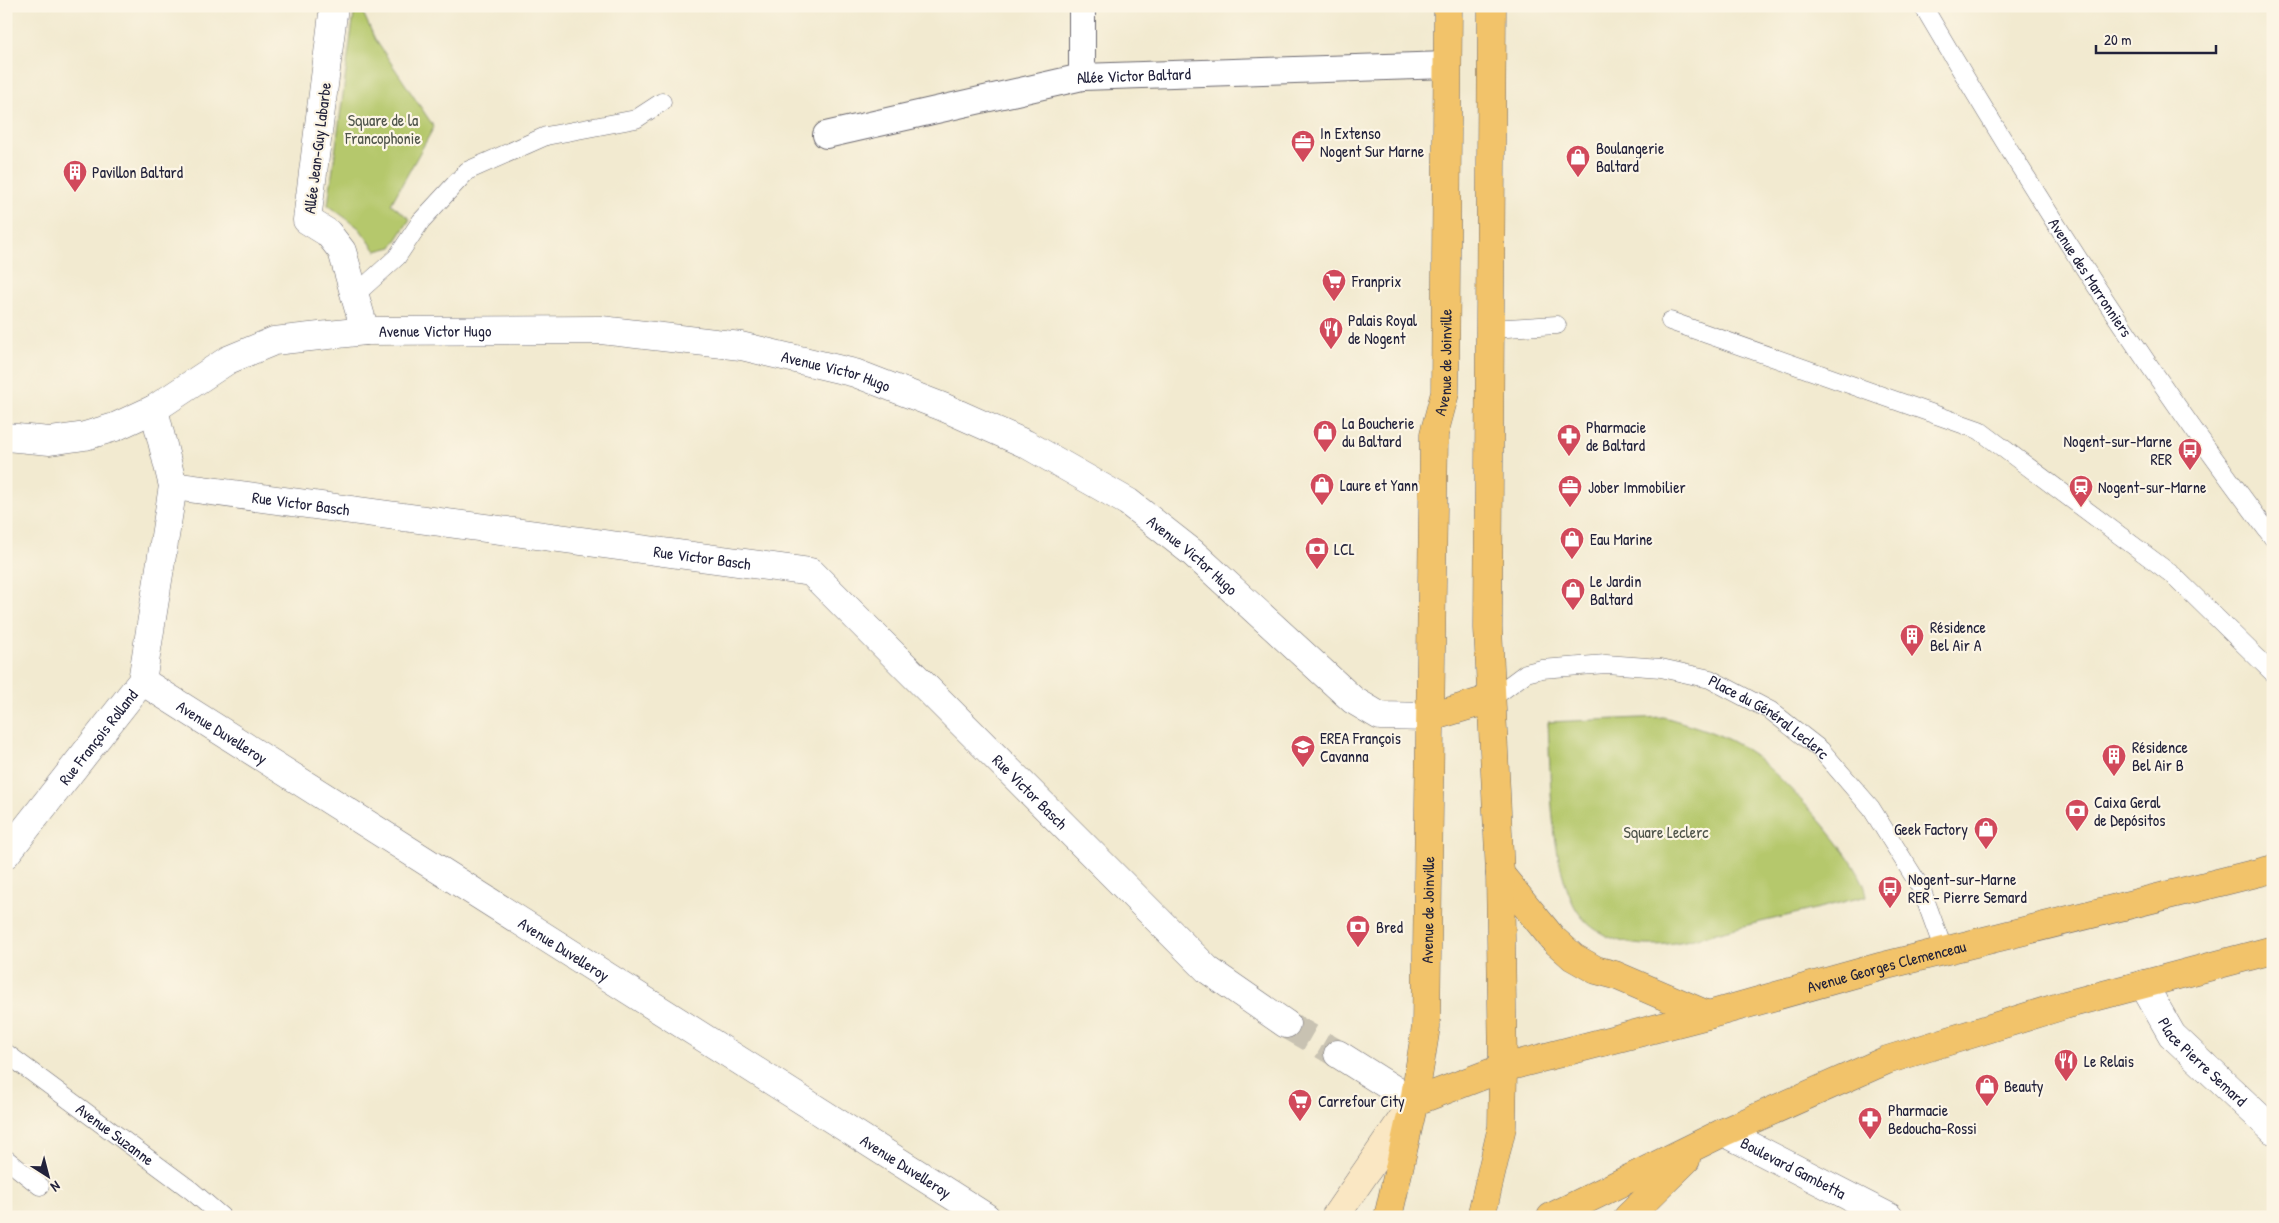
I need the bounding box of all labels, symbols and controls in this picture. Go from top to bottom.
scale bar [2096,22,2216,54]
text: 20 m [2104,29,2131,50]
street label: Allée Victor Baltard [1074,62,1191,89]
street label: Allée Jean-Guy Labarbe [298,80,336,215]
park label: Square de la Francophonie [344,109,421,149]
place label: In Extenso Nogent Sur Marne [1320,122,1425,162]
office icon: In Extenso Nogent Sur Marne [1290,129,1316,163]
place label: Boulangerie Baltard [1596,137,1665,177]
shop icon: Boulangerie Baltard [1565,144,1591,178]
building icon: Pavillon Baltard [62,159,88,193]
place label: Pavillon Baltard [92,161,183,183]
street label: Avenue des Marronniers [2044,214,2138,341]
supermarket icon: Franprix [1321,268,1347,302]
place label: Franprix [1351,270,1401,292]
street label: Avenue de Joinville [1428,308,1457,418]
place label: Palais Royal de Nogent [1348,309,1418,349]
restaurant icon: Palais Royal de Nogent [1318,316,1344,350]
street label: Avenue Victor Hugo [379,319,492,342]
street label: Avenue Victor Hugo [779,345,894,397]
place label: La Boucherie du Baltard [1342,412,1415,452]
place label: Pharmacie de Baltard [1586,416,1647,456]
shop icon: La Boucherie du Baltard [1312,419,1338,453]
pharmacy icon: Pharmacie de Baltard [1556,423,1582,457]
place label: Nogent-sur-Marne RER [2064,430,2173,470]
bus stop icon: Nogent-sur-Marne RER [2177,437,2203,471]
shop icon: Laure et Yann [1309,472,1335,506]
place label: Laure et Yann [1340,474,1418,496]
office icon: Jober Immobilier [1557,474,1583,508]
station icon: Nogent-sur-Marne [2068,474,2094,508]
place label: Jober Immobilier [1588,476,1686,498]
place label: Nogent-sur-Marne [2098,476,2207,498]
street label: Rue Victor Basch [251,486,351,521]
street label: Avenue Victor Hugo [1143,510,1243,600]
shop icon: Eau Marine [1559,526,1585,560]
place label: Eau Marine [1590,528,1653,550]
bank icon: LCL [1304,536,1330,570]
place label: LCL [1334,538,1355,560]
street label: Rue Victor Basch [652,540,752,575]
place label: Le Jardin Baltard [1590,570,1641,610]
shop icon: Le Jardin Baltard [1560,577,1586,611]
place label: Résidence Bel Air A [1930,616,1986,656]
building icon: Résidence Bel Air A [1899,623,1925,657]
street label: Place du Général Leclerc [1705,669,1835,764]
street label: Rue François Rolland [54,684,143,789]
street label: Avenue Duvelleroy [172,695,272,769]
place label: EREA François Cavanna [1320,727,1401,767]
school or university icon: EREA François Cavanna [1290,734,1316,768]
place label: Résidence Bel Air B [2132,736,2188,776]
building icon: Résidence Bel Air B [2101,743,2127,777]
street label: Rue Victor Basch [988,749,1073,834]
place label: Caixa Geral de Depósitos [2094,791,2165,831]
bank icon: Caixa Geral de Depósitos [2064,798,2090,832]
shop icon: Geek Factory [1973,816,1999,850]
place label: Geek Factory [1894,818,1968,840]
park label: Square Leclerc [1623,821,1709,843]
street label: Avenue de Joinville [1416,856,1439,964]
place label: Nogent-sur-Marne RER - Pierre Semard [1908,868,2027,908]
bus stop icon: Nogent-sur-Marne RER - Pierre Semard [1877,875,1903,909]
street label: Avenue Duvelleroy [514,912,614,986]
bank icon: Bred [1345,914,1371,948]
place label: Bred [1376,916,1403,938]
street label: Avenue Georges Clemenceau [1804,935,1969,998]
street label: Place Pierre Semard [2153,1013,2252,1111]
restaurant icon: Le Relais [2053,1048,2079,1082]
place label: Le Relais [2084,1050,2134,1072]
shop icon: Beauty [1974,1073,2000,1107]
place label: Beauty [2004,1075,2044,1097]
supermarket icon: Carrefour City [1287,1088,1313,1122]
place label: Carrefour City [1318,1090,1405,1112]
street label: Avenue Suzanne [72,1098,159,1171]
place label: Pharmacie Bedoucha-Rossi [1888,1099,1977,1139]
pharmacy icon: Pharmacie Bedoucha-Rossi [1857,1106,1883,1140]
street label: Avenue Duvelleroy [856,1129,956,1203]
street label: Boulevard Gambetta [1737,1131,1850,1204]
north arrow [22,1150,72,1200]
text: N [47,1177,65,1197]

